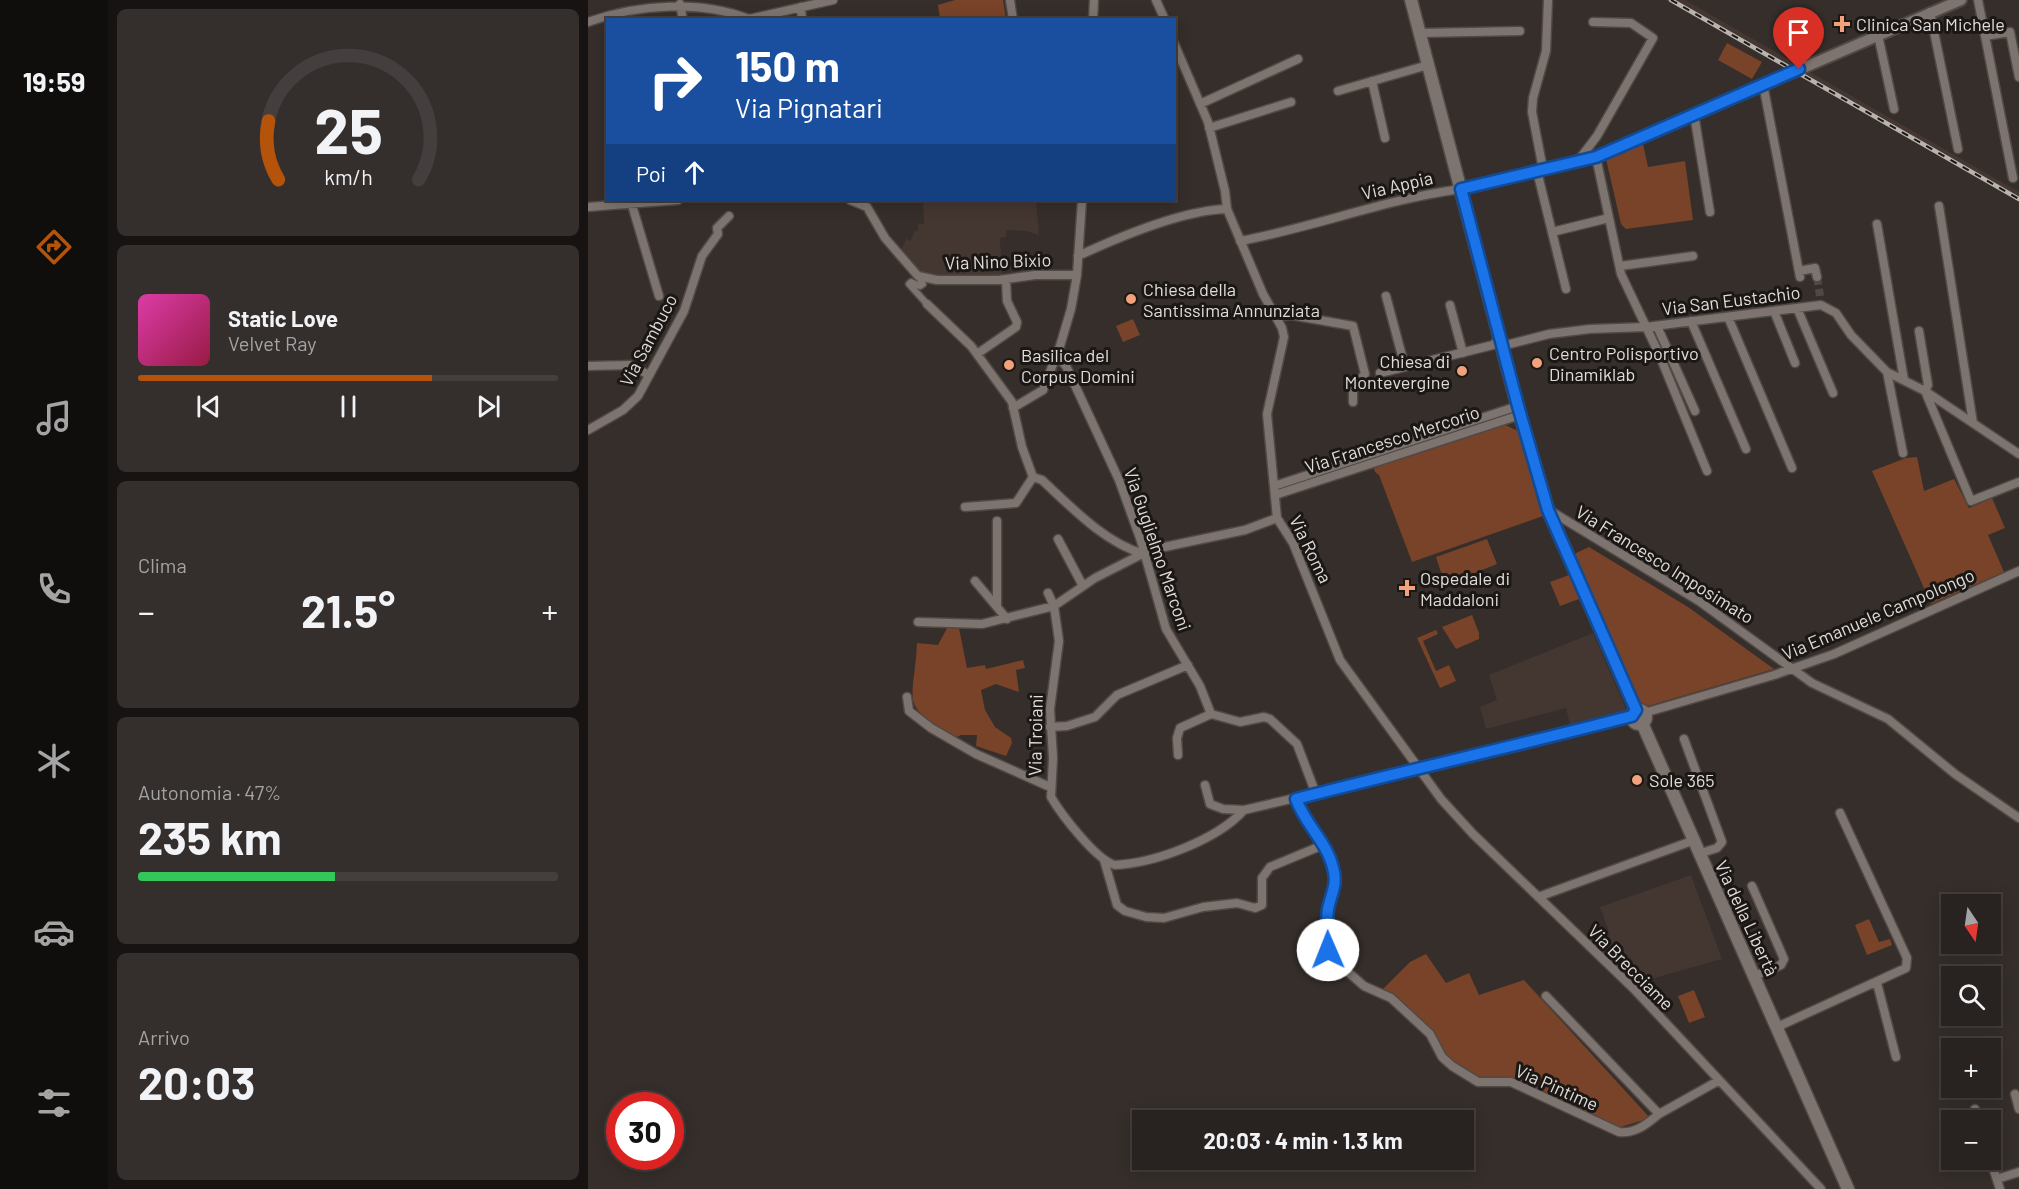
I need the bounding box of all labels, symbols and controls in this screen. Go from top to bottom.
pin [1773,7,1824,69]
place label: Clinica San Michele [1856,13,2005,35]
marker: Clinica San Michele [1833,15,1851,33]
icon: arrive [1782,16,1815,49]
text: 150 m [735,40,840,90]
icon: right [636,42,714,120]
text: 19:59 [23,65,85,97]
text: Via Pignatari [735,91,883,123]
text: 25 [314,92,382,166]
icon: ahead [678,156,711,189]
text: Poi [636,160,666,186]
text: km/h [324,164,372,189]
street label: Via Appia [1359,166,1435,204]
icon: directions [33,226,75,268]
street label: Via Nino Bixio [944,248,1052,274]
place label: Chiesa della Santissima Annunziata [1143,278,1320,321]
street label: Via San Eustachio [1660,281,1802,319]
street label: Via Sambuco [615,290,681,390]
marker: Chiesa della Santissima Annunziata [1124,292,1138,306]
text: Static Love [228,305,338,331]
text: Velvet Ray [228,331,317,355]
place label: Centro Polisportivo Dinamiklab [1549,342,1699,385]
place label: Basilica del Corpus Domini [1021,344,1135,387]
place label: Chiesa di Montevergine [1344,350,1450,393]
marker: Centro Polisportivo Dinamiklab [1530,356,1544,370]
marker: Basilica del Corpus Domini [1002,358,1016,372]
marker: Chiesa di Montevergine [1455,364,1469,378]
icon: previous [192,390,225,423]
icon: pause [332,390,365,423]
icon: next [472,390,505,423]
icon: music [33,397,75,439]
street label: Via Francesco Mercorio [1302,400,1482,478]
street label: Via Guglielmo Marconi [1120,465,1196,633]
street label: Via Francesco Imposimato [1572,500,1758,628]
street label: Via Roma [1285,511,1337,587]
text: Clima [138,553,187,577]
street label: Via Emanuele Campolongo [1779,563,1977,665]
place label: Ospedale di Maddaloni [1420,567,1510,610]
icon: phone [33,568,75,610]
marker: Ospedale di Maddaloni [1398,579,1416,597]
text: 21.5° [301,583,395,637]
text: − [138,591,155,631]
text: + [542,591,558,631]
street label: Via Troiani [1023,694,1047,776]
icon: climate [33,740,75,782]
place label: Sole 365 [1649,769,1714,791]
marker: Sole 365 [1630,773,1644,787]
text: Autonomia · 47% [138,780,281,804]
text: 235 km [138,810,282,864]
street label: Via della Libertà [1711,857,1783,979]
north arrow [1941,894,2001,954]
map controls [1941,894,2001,1170]
icon: car [33,911,75,953]
position arrow [1296,918,1360,982]
street label: Via Brecciame [1584,920,1678,1014]
button: search [1941,966,2001,1026]
text: Arrivo [138,1025,190,1049]
button: + [1941,1038,2001,1098]
text: 20:03 [138,1055,255,1109]
street label: Via Pintime [1512,1059,1602,1115]
icon: filters [33,1082,75,1124]
speed limit sign: 30 [606,1092,684,1170]
button: − [1941,1110,2001,1170]
text: 20:03 · 4 min · 1.3 km [1203,1127,1403,1153]

